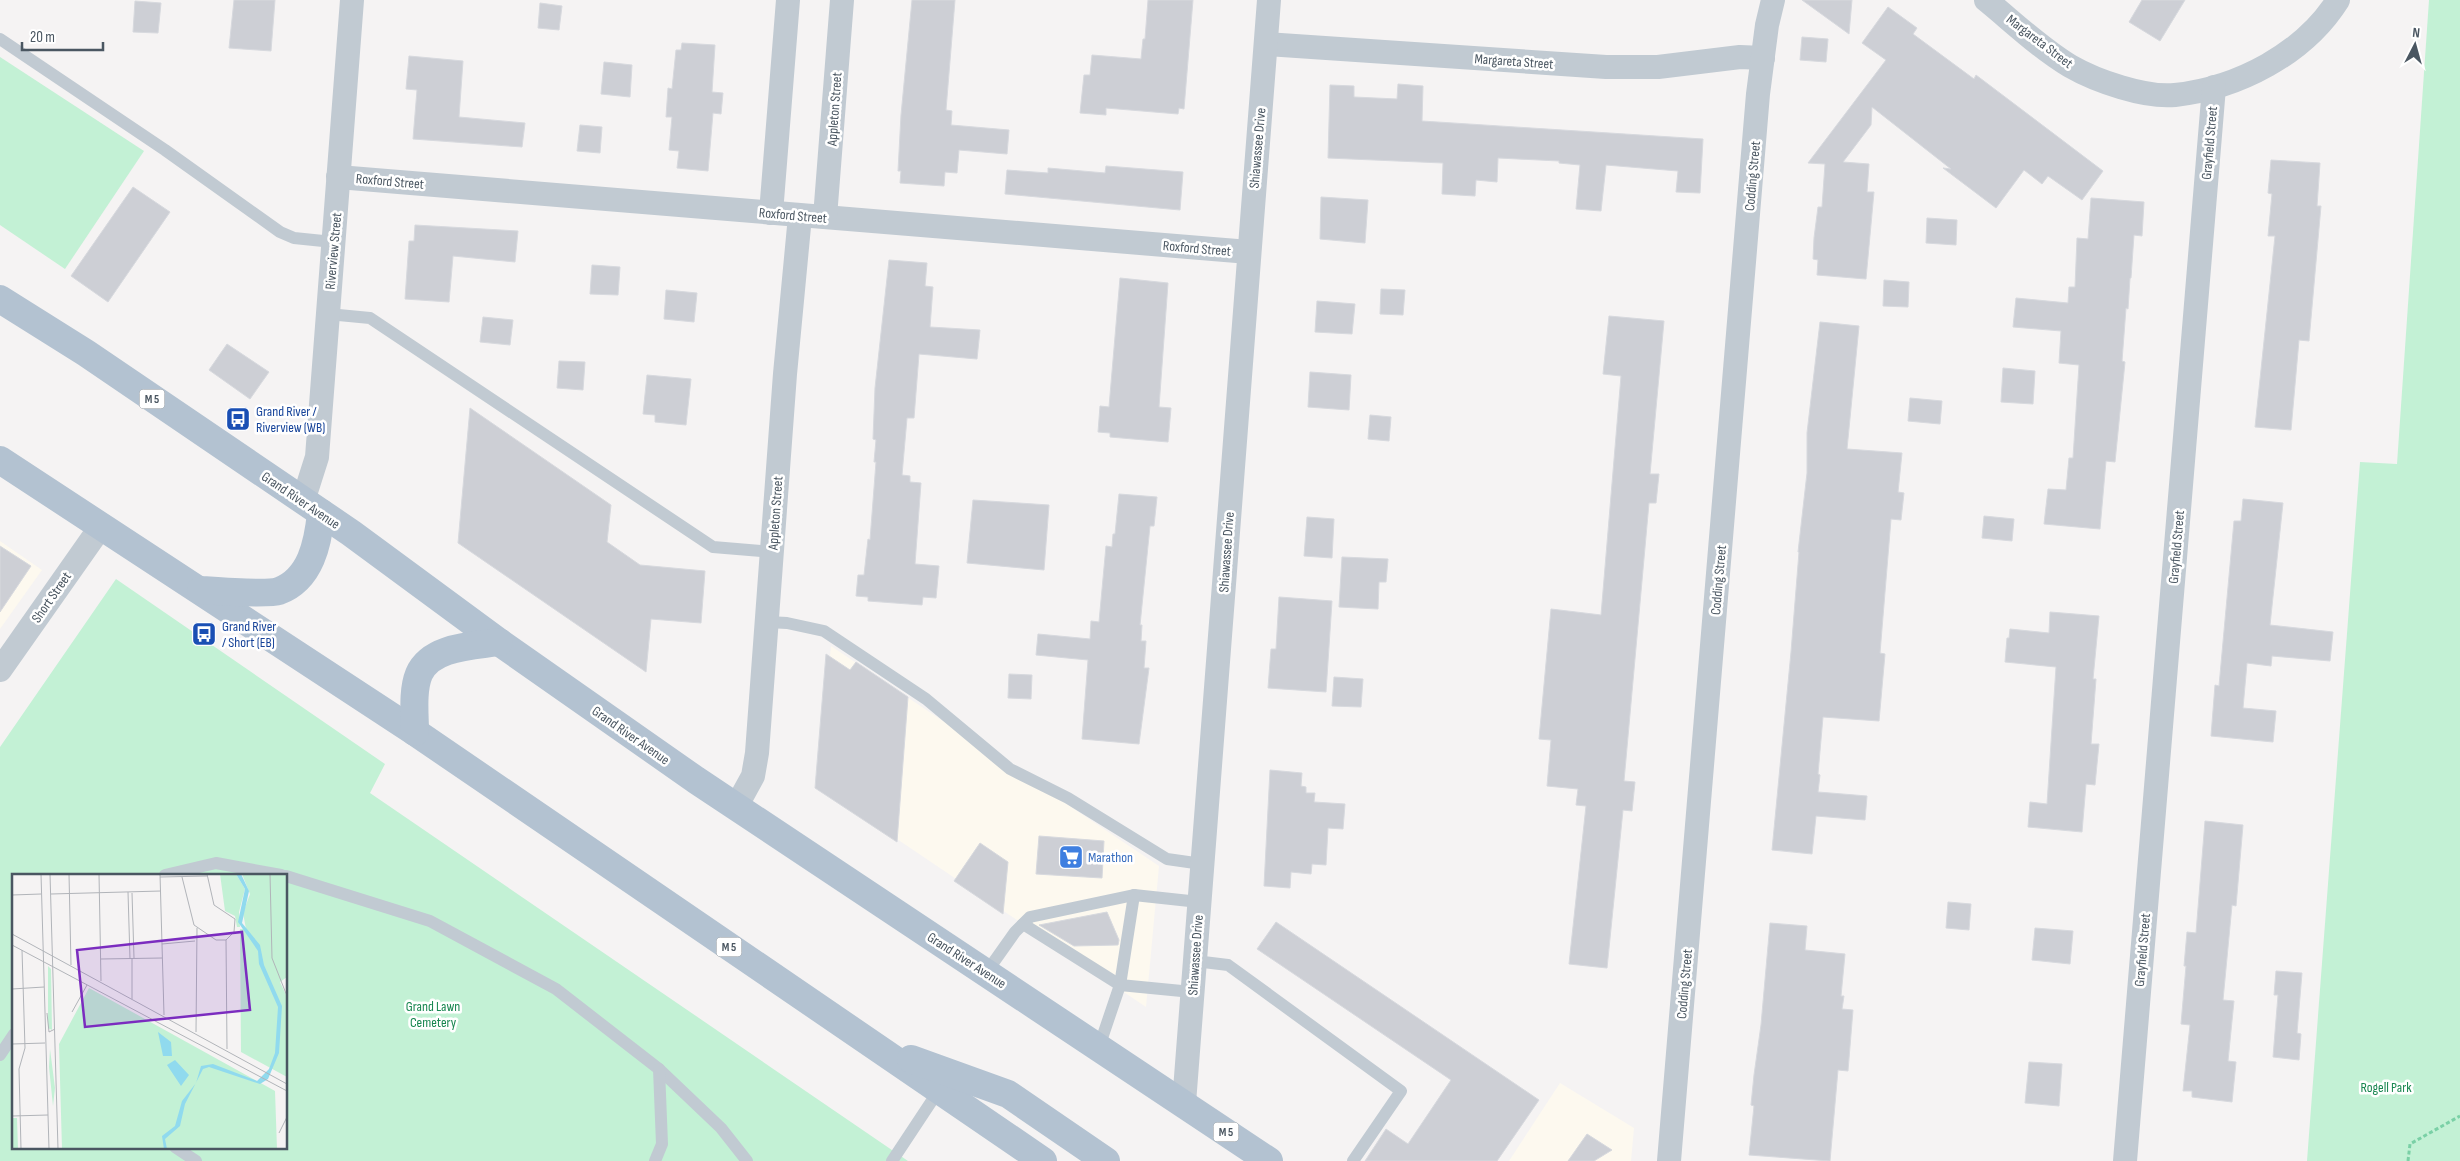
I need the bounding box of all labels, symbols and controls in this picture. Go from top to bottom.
street label: Margareta Street [2003,11,2076,72]
scale bar [22,20,104,52]
north arrow [2390,20,2440,70]
text: N [2412,24,2421,41]
text: 20 m [30,28,55,47]
street label: Margareta Street [1474,50,1554,73]
street label: Appleton Street [823,72,846,147]
street label: Grayfield Street [2198,106,2221,180]
street label: Shiawassee Drive [1246,107,1269,189]
street label: Codding Street [1741,140,1764,212]
street label: Roxford Street [355,170,425,193]
street label: Roxford Street [758,204,828,227]
street label: Riverview Street [322,212,345,290]
street label: Roxford Street [1162,237,1232,260]
road number: M 5 [140,389,164,408]
place label: Grand River / Riverview (WB) [256,403,325,436]
bus stop icon: Grand River / Riverview (WB) [225,406,251,432]
street label: Grand River Avenue [258,468,343,533]
street label: Appleton Street [764,476,787,551]
street label: Grayfield Street [2165,510,2188,584]
street label: Shiawassee Drive [1215,511,1238,593]
street label: Codding Street [1707,544,1730,616]
street label: Short Street [28,569,75,626]
place label: Grand River / Short (EB) [222,618,276,651]
bus stop icon: Grand River / Short (EB) [191,621,217,647]
street label: Grand River Avenue [589,702,673,768]
supermarket icon: Marathon [1058,844,1084,870]
place label: Marathon [1088,849,1133,866]
inset map [12,874,288,1148]
street label: Grayfield Street [2131,913,2154,987]
street label: Shiawassee Drive [1184,914,1207,996]
street label: Grand River Avenue [924,929,1009,992]
road number: M 5 [716,938,742,956]
street label: Codding Street [1673,948,1696,1020]
park label: Grand Lawn Cemetery [406,998,460,1031]
park label: Rogell Park [2360,1079,2412,1096]
road number: M 5 [1214,1122,1238,1142]

